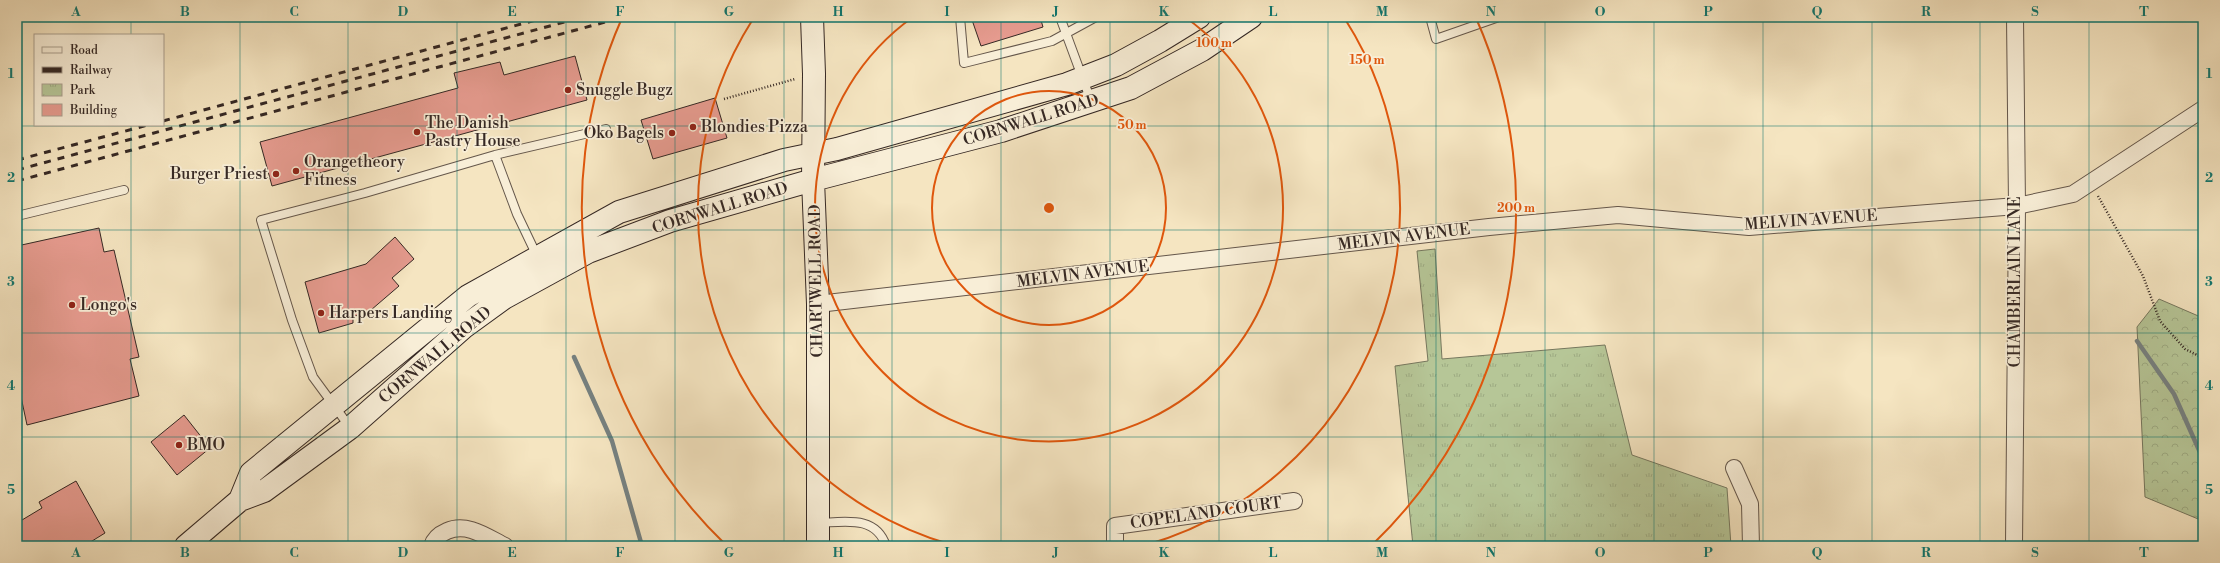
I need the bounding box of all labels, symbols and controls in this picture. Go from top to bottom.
text: A [70,4,81,20]
text: B [180,4,190,20]
text: C [289,4,299,20]
text: D [398,4,408,20]
text: E [507,4,517,20]
text: F [615,4,625,20]
text: G [724,4,735,20]
text: H [833,4,844,20]
text: I [944,4,950,20]
text: J [1051,4,1059,20]
text: K [1159,4,1170,20]
text: L [1269,4,1278,20]
text: M [1376,4,1388,20]
text: N [1486,4,1497,20]
text: O [1595,4,1606,20]
text: P [1703,4,1713,20]
text: Q [1812,4,1823,20]
text: R [1921,4,1931,20]
text: S [2031,4,2039,20]
text: T [2139,4,2149,20]
legend [34,34,164,126]
text: 100 m [1196,36,1232,51]
text: Road [70,43,98,58]
text: 150 m [1350,53,1384,68]
text: Railway [70,63,112,78]
text: 1 [8,66,15,82]
text: 1 [2206,66,2213,82]
place label: Snuggle Bugz [576,80,673,100]
text: Park [70,83,96,98]
marker: Snuggle Bugz [563,85,573,95]
street label: CORNWALL ROAD [961,90,1101,150]
text: Building [69,103,118,118]
place label: The Danish Pastry House [425,113,521,151]
place label: Blondies Pizza [700,117,809,137]
text: 50 m [1117,118,1147,133]
marker: Blondies Pizza [688,122,698,132]
place label: Oko Bagels [584,123,664,143]
marker: The Danish Pastry House [412,127,422,137]
marker: Oko Bagels [667,128,677,138]
place label: Orangetheory Fitness [304,152,405,190]
place label: Burger Priest [169,164,268,184]
marker: Orangetheory Fitness [291,166,301,176]
marker: Burger Priest [271,169,281,179]
text: 2 [7,170,15,186]
text: 2 [2205,170,2213,186]
street label: CORNWALL ROAD [650,178,790,238]
street label: CHAMBERLAIN LANE [2005,197,2025,368]
centre of rings [1042,201,1056,215]
text: 200 m [1497,201,1535,216]
street label: CHARTWELL ROAD [805,204,827,358]
street label: MELVIN AVENUE [1744,205,1878,235]
street label: MELVIN AVENUE [1337,219,1471,255]
street label: MELVIN AVENUE [1016,256,1150,292]
text: 3 [7,274,15,290]
text: 3 [2205,274,2213,290]
place label: Longo's [80,295,137,315]
marker: Longo's [67,300,77,310]
street label: CORNWALL ROAD [375,302,495,408]
place label: Harpers Landing [329,303,453,323]
marker: Harpers Landing [316,308,326,318]
text: 4 [7,378,16,394]
text: 4 [2205,378,2214,394]
place label: BMO [186,435,225,455]
marker: BMO [174,440,184,450]
text: 5 [7,482,15,498]
text: 5 [2205,482,2213,498]
street label: COPELAND COURT [1129,492,1283,534]
text: A [70,545,81,561]
text: B [180,545,190,561]
text: C [289,545,299,561]
text: D [398,545,408,561]
text: E [507,545,517,561]
text: F [615,545,625,561]
text: G [724,545,735,561]
text: H [833,545,844,561]
text: I [944,545,950,561]
text: J [1051,545,1059,561]
text: K [1159,545,1170,561]
text: L [1269,545,1278,561]
text: M [1376,545,1388,561]
text: N [1486,545,1497,561]
text: O [1595,545,1606,561]
text: P [1703,545,1713,561]
text: Q [1812,545,1823,561]
text: R [1921,545,1931,561]
text: S [2031,545,2039,561]
text: T [2139,545,2149,561]

